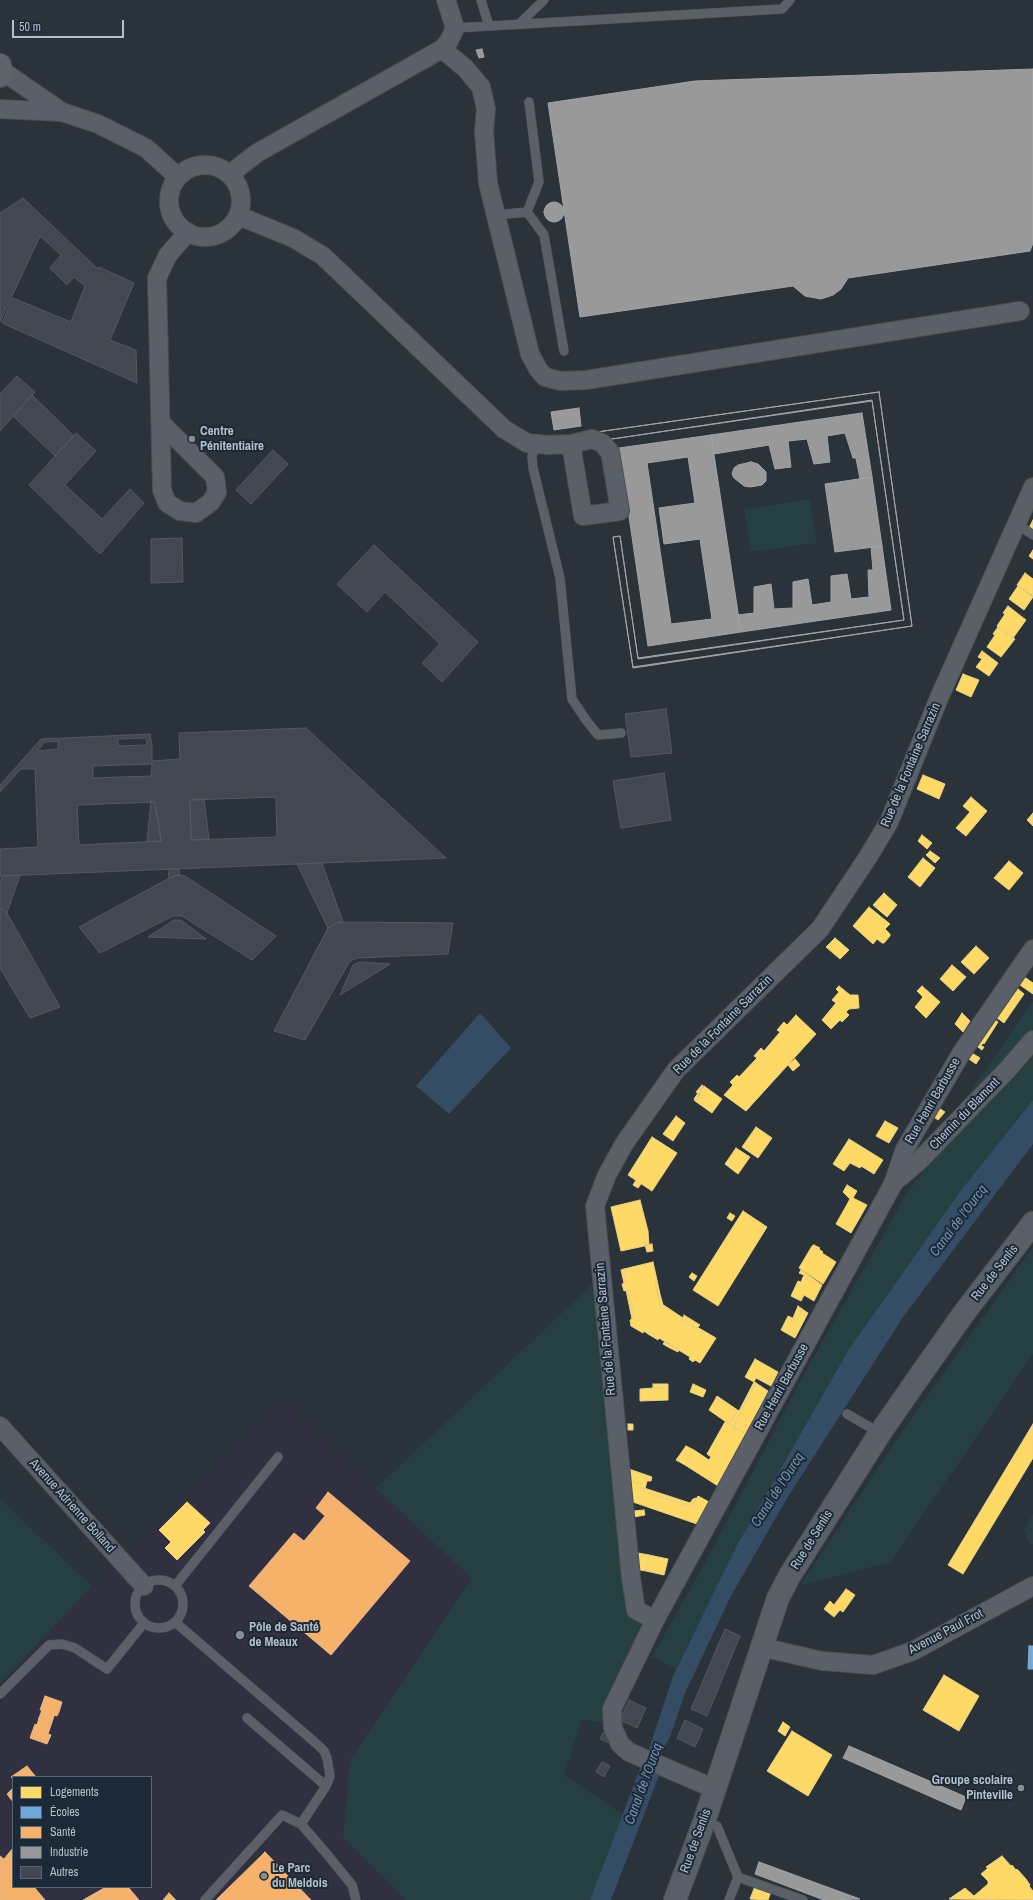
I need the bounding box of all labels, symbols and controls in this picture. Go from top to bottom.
scale bar [14,12,126,38]
text: 50 m [19,19,41,35]
place label: Centre Pénitentiaire [200,424,264,455]
marker: Centre Pénitentiaire [187,434,197,444]
street label: Rue de la Fontaine Sarrazin [878,701,944,829]
street label: Rue de la Fontaine Sarrazin [670,972,776,1078]
street label: Rue Henri Barbusse [902,1055,964,1147]
street label: Chemin du Blamont [927,1075,1003,1153]
water label: Canal de l'Ourcq [927,1182,991,1260]
street label: Rue de Senlis [968,1242,1022,1304]
street label: Rue de la Fontaine Sarrazin [592,1262,620,1396]
street label: Rue Henri Barbusse [752,1341,812,1433]
water label: Canal de l'Ourcq [748,1450,808,1530]
street label: Avenue Adrienne Bolland [26,1456,118,1556]
street label: Rue de Senlis [788,1507,836,1573]
street label: Avenue Paul Frot [906,1606,986,1658]
place label: Pôle de Santé de Meaux [249,1620,319,1651]
marker: Pôle de Santé de Meaux [234,1629,246,1641]
water label: Canal de l'Ourcq [622,1741,666,1827]
place label: Groupe scolaire Pinteville [932,1773,1013,1804]
legend [12,1776,152,1888]
marker: Groupe scolaire Pinteville [1016,1783,1026,1793]
text: Logements [50,1784,99,1800]
text: Écoles [50,1804,80,1820]
street label: Rue de Senlis [677,1807,715,1875]
text: Santé [50,1824,76,1840]
text: Industrie [50,1844,88,1860]
place label: Le Parc du Meldois [272,1861,328,1892]
text: Autres [50,1864,78,1880]
marker: Le Parc du Meldois [259,1871,269,1881]

